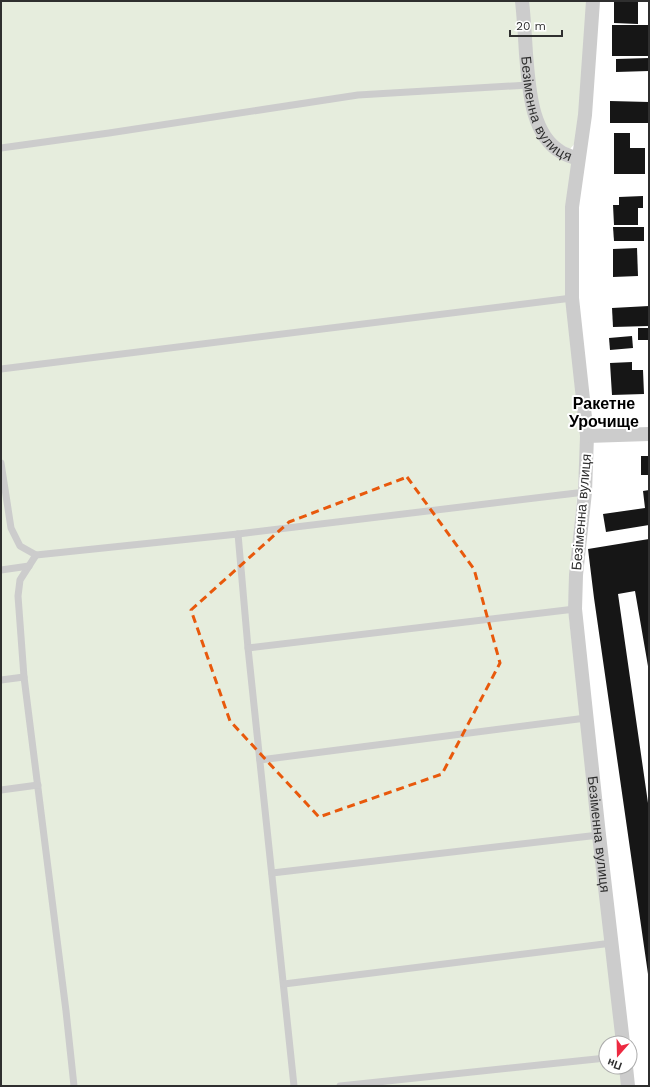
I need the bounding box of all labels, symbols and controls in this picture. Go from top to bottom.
scale bar [510,12,562,38]
text: 20 m [516,19,546,33]
street label: Безіменна вулиця [518,55,574,164]
district label: Ракетне Урочище [569,394,639,431]
street label: Безіменна вулиця [568,453,594,571]
street label: Безіменна вулиця [585,775,614,893]
north arrow [598,1035,638,1075]
text: Пн [606,1055,624,1073]

